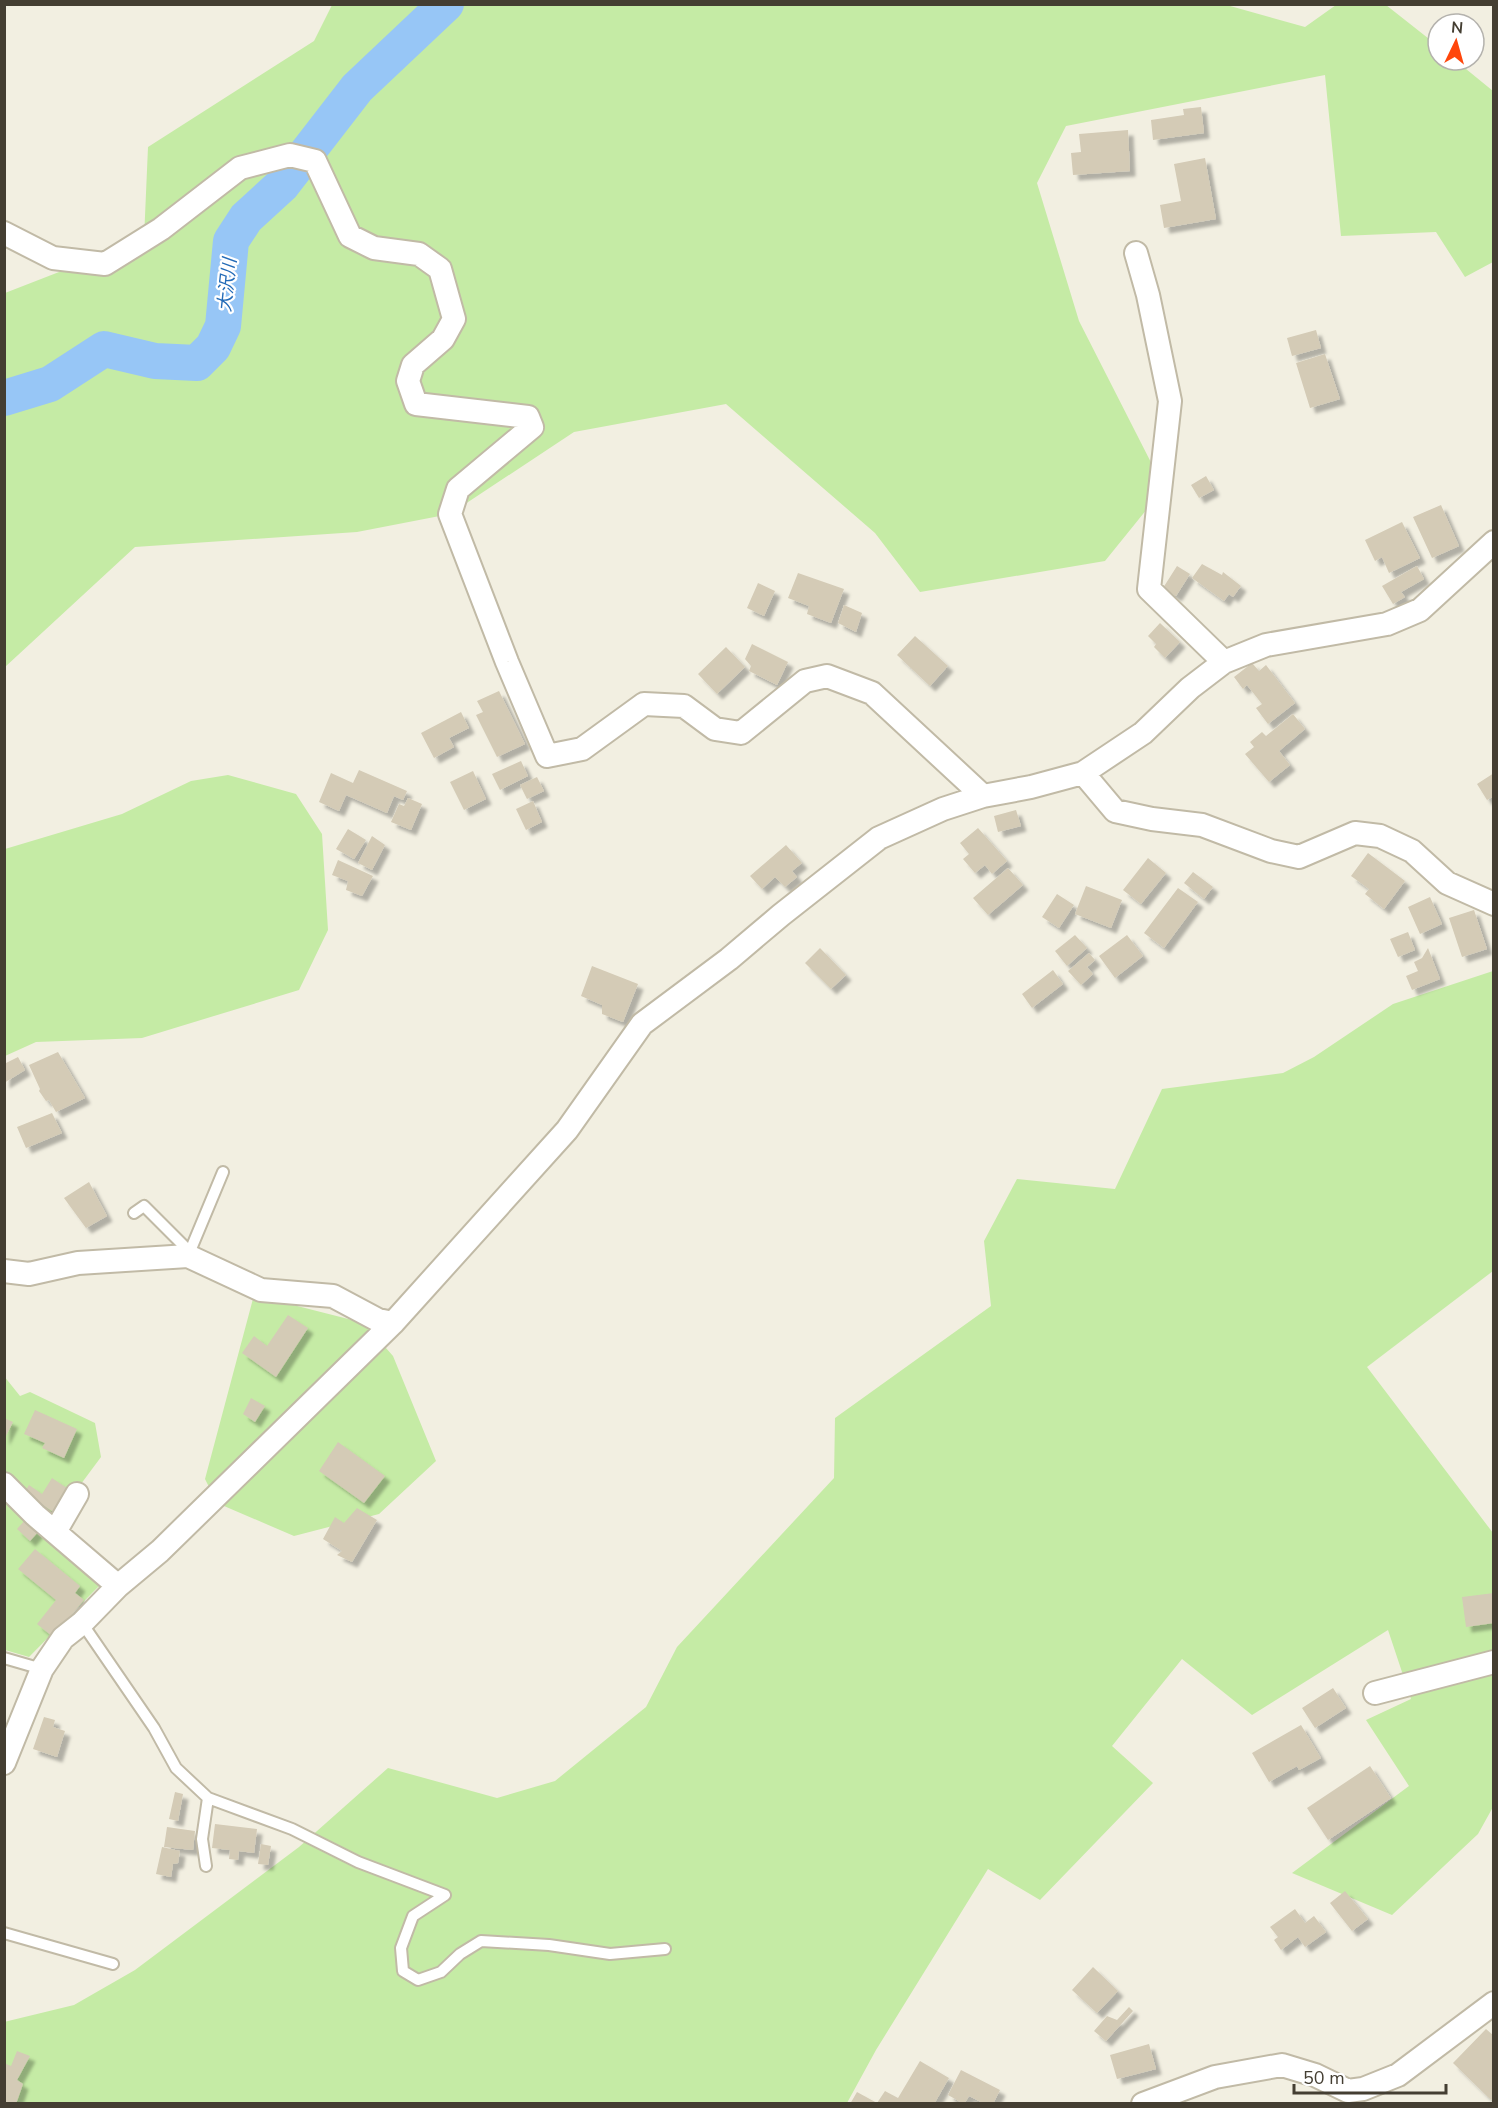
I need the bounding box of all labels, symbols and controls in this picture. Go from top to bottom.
north arrow [1426,12,1486,72]
text: N [1450,17,1464,40]
water label: 大沢川 [212,255,242,313]
scale bar [1294,2057,1446,2095]
text: 50 m [1303,2066,1345,2090]

